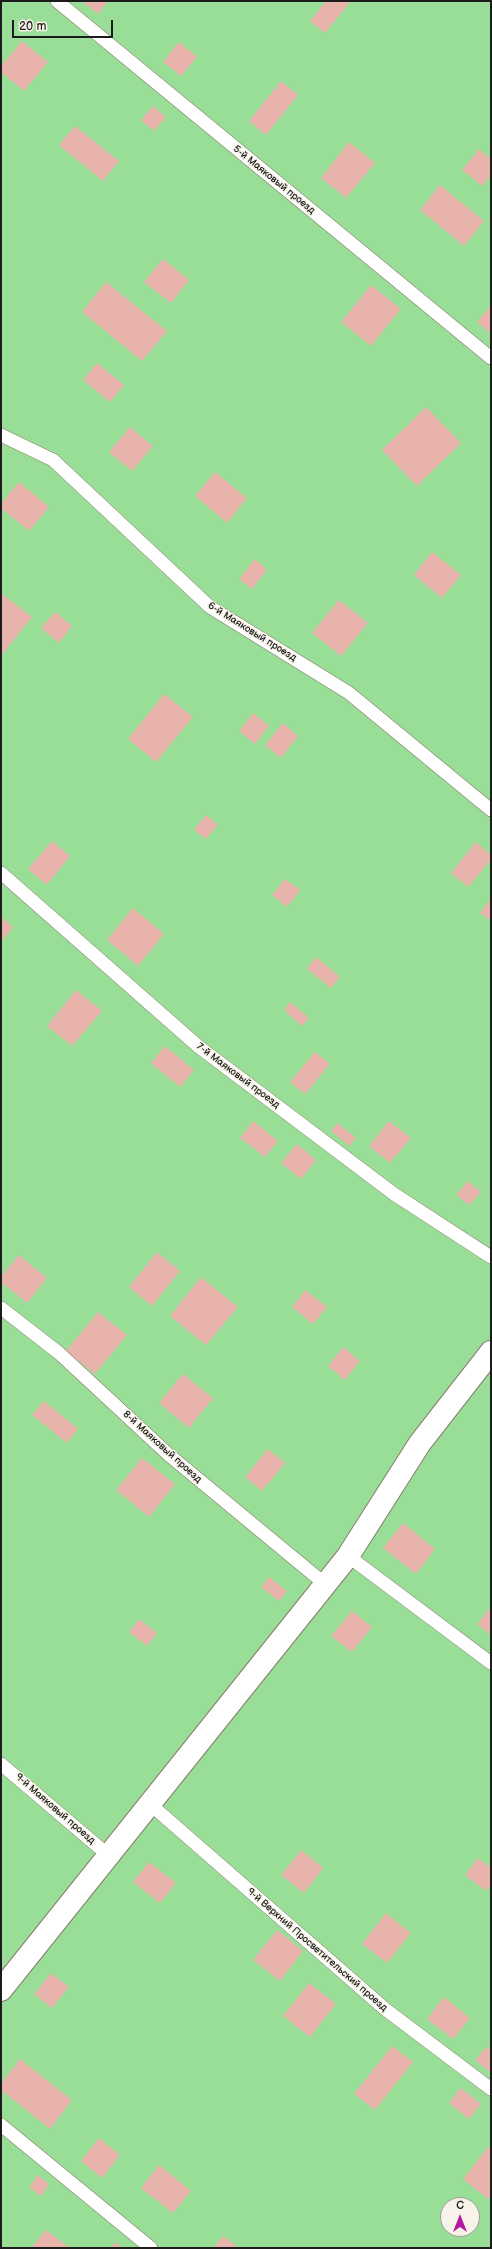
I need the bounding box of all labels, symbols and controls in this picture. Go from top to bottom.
scale bar [14,12,115,38]
text: 20 m [19,19,46,34]
street label: 5-й Маяковый проезд [231,143,317,217]
street label: 6-й Маяковый проезд [205,600,299,664]
street label: 7-й Маяковый проезд [194,1041,282,1111]
street label: 8-й Маяковый проезд [120,1408,204,1486]
street label: 9-й Маяковый проезд [13,1771,97,1847]
street label: 9-й Верхний Просветительский проезд [244,1886,390,2014]
north arrow [440,2197,480,2237]
text: С [456,2199,464,2212]

